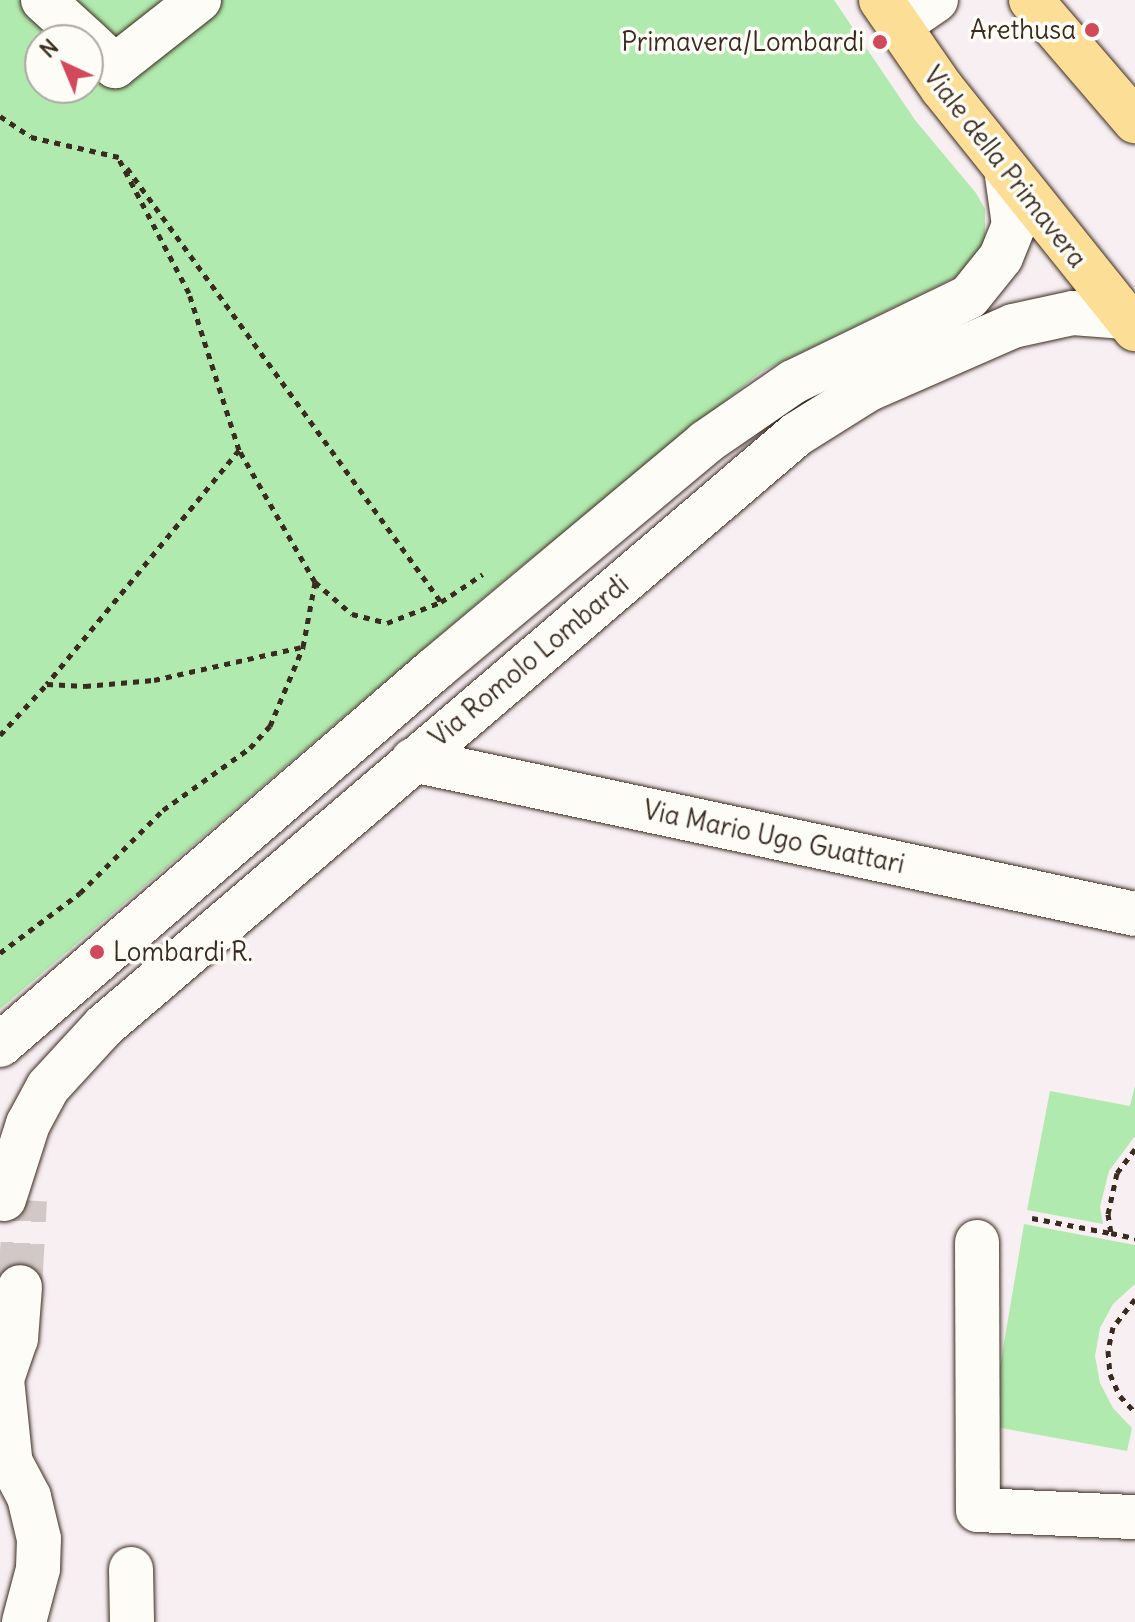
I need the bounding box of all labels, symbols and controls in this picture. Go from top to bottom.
place label: Arethusa [970,14,1076,46]
marker: Arethusa [1083,21,1101,39]
north arrow [24,24,104,104]
place label: Primavera/Lombardi [621,26,864,58]
text: N [34,33,64,64]
marker: Primavera/Lombardi [871,33,889,51]
street label: Viale della Primavera [917,60,1093,274]
street label: Via Romolo Lombardi [423,569,635,753]
street label: Via Mario Ugo Guattari [640,794,908,880]
place label: Lombardi R. [113,936,253,968]
marker: Lombardi R. [88,943,106,961]

